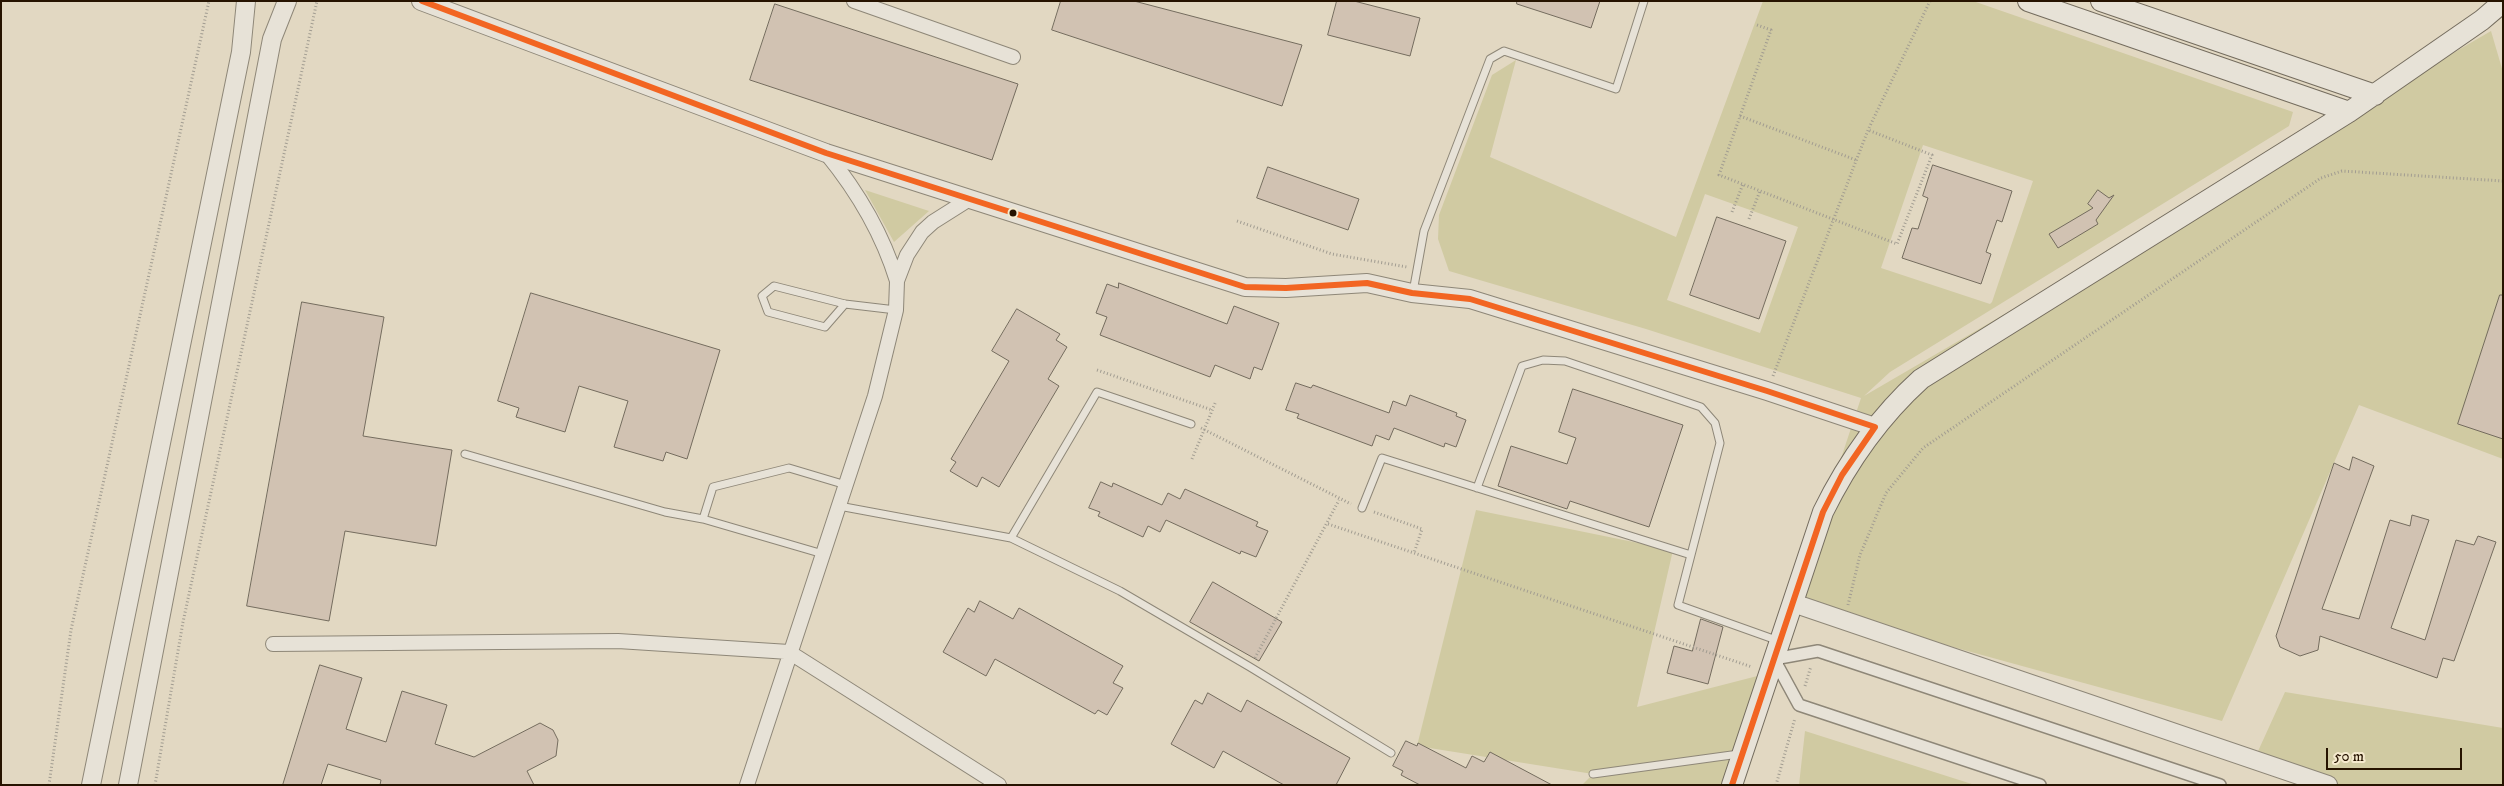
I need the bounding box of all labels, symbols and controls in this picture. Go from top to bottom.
unlabelled marker [1008,208,1018,218]
scale bar [2329,738,2465,770]
text: 50 m [2334,747,2364,766]

